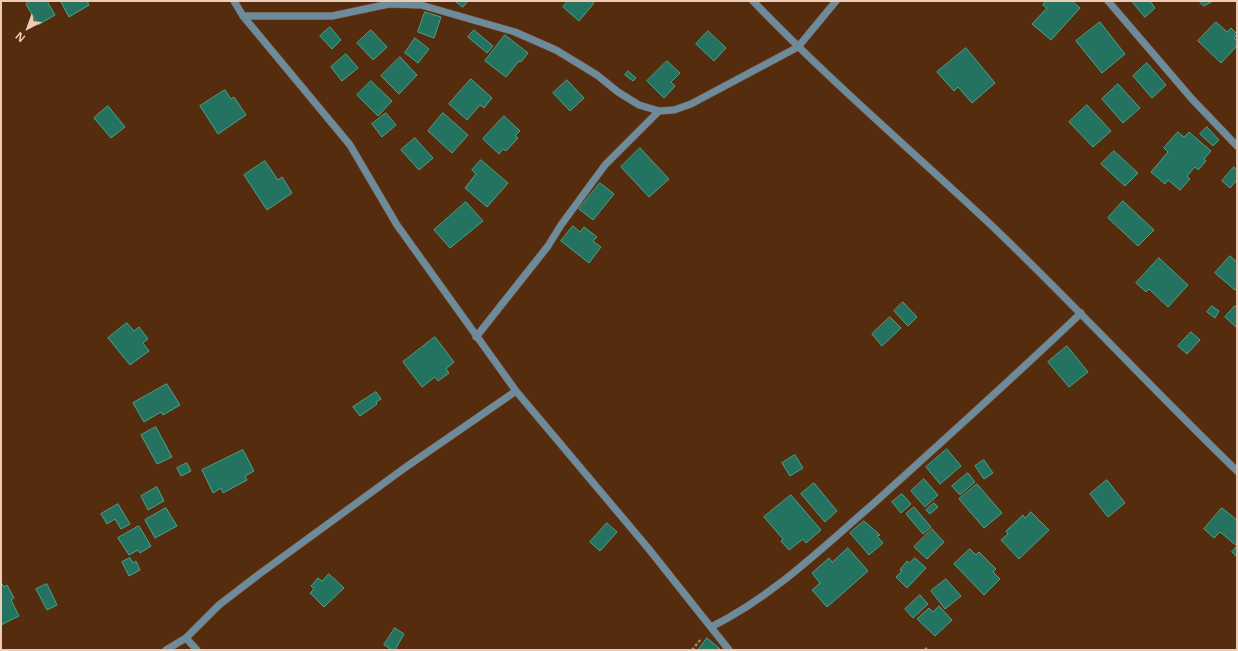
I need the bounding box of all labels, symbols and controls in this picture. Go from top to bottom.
north arrow [8,8,48,48]
text: N [12,29,28,46]

